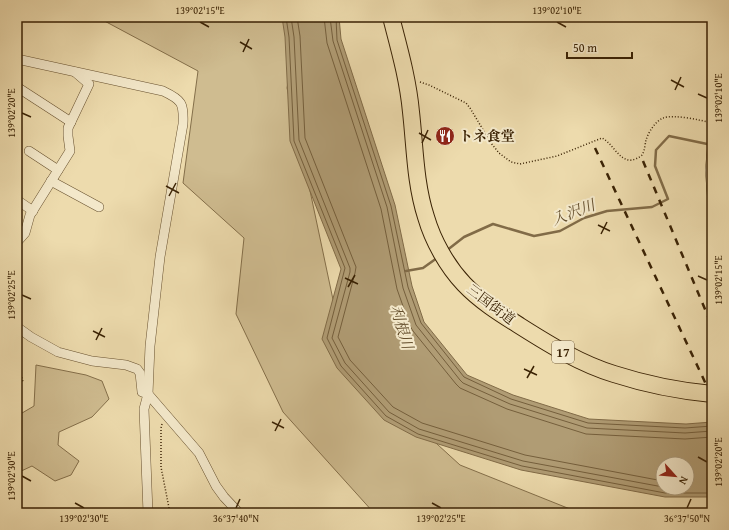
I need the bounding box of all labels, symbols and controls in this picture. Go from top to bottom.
text: 139°02'15"E [175,3,225,18]
text: 139°02'10"E [532,3,582,18]
scale bar [567,34,632,60]
text: 50 m [573,39,597,56]
text: 139°02'10"E [711,73,726,123]
text: 139°02'20"E [4,88,19,138]
restaurant icon: トネ食堂 [434,125,456,147]
place label: トネ食堂 [459,126,515,146]
water label: 入沢川 [548,193,600,230]
text: 139°02'15"E [711,255,726,305]
text: 139°02'25"E [4,270,19,320]
street label: 三国街道 [463,279,519,329]
water label: 利根川 [385,302,419,353]
road number: 17 [552,341,574,363]
text: 139°02'20"E [711,437,726,487]
text: 139°02'30"E [4,451,19,501]
north arrow [655,456,695,496]
text: N [675,474,693,488]
text: 139°02'30"E [59,511,109,526]
text: 36°37'40"N [213,511,259,526]
text: 139°02'25"E [416,511,466,526]
text: 36°37'50"N [664,511,710,526]

